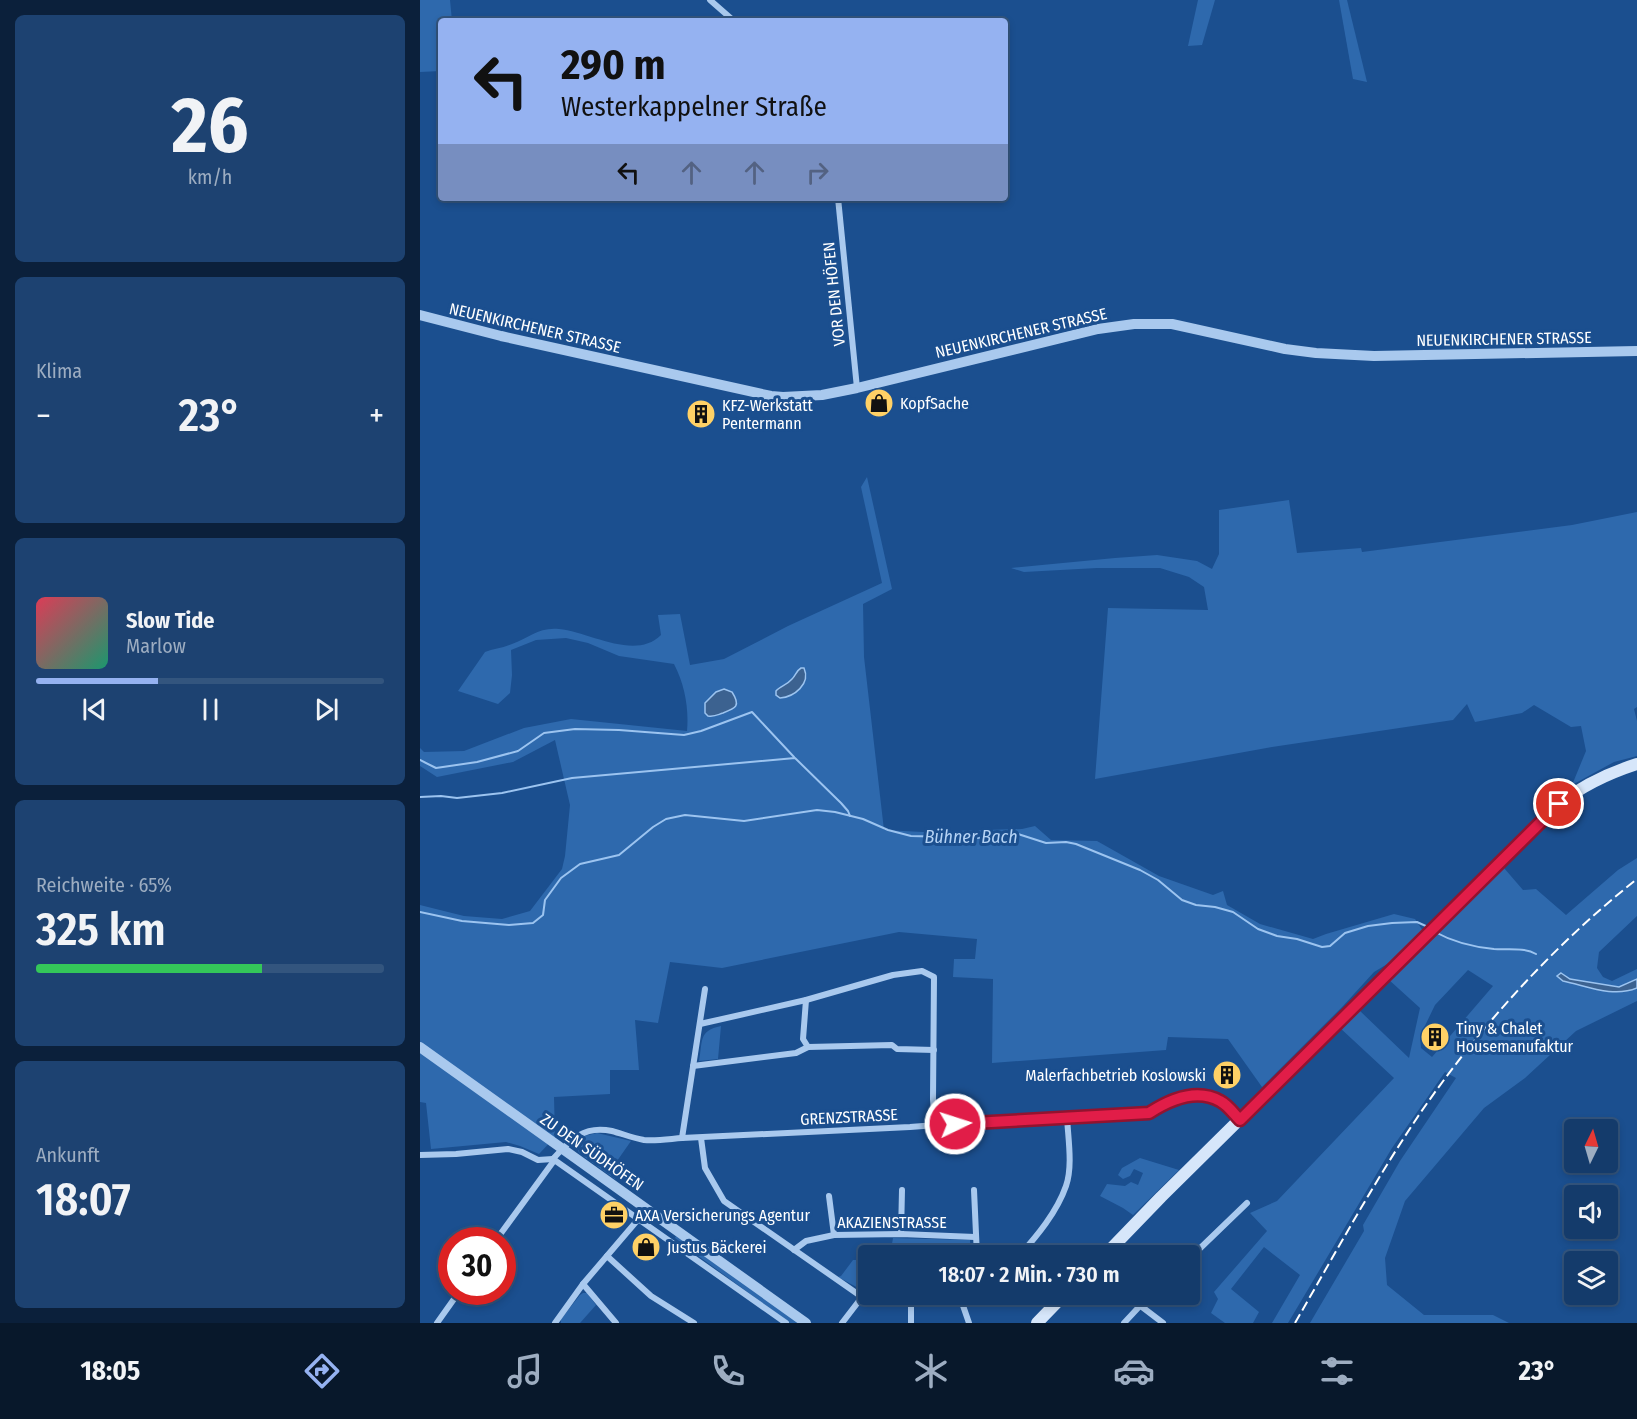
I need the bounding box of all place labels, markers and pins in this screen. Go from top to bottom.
shop icon: KopfSache [863,387,895,419]
place label: KopfSache [900,394,969,413]
place label: KFZ-Werkstatt Pentermann [722,396,813,433]
building icon: KFZ-Werkstatt Pentermann [685,398,717,430]
pin [1533,778,1584,829]
place label: Tiny & Chalet Housemanufaktur [1456,1019,1574,1056]
building icon: Tiny & Chalet Housemanufaktur [1419,1021,1451,1053]
building icon: Malerfachbetrieb Koslowski [1211,1059,1243,1091]
place label: Malerfachbetrieb Koslowski [1025,1066,1206,1085]
office icon: AXA Versicherungs Agentur [598,1199,630,1231]
place label: AXA Versicherungs Agentur [635,1206,810,1225]
shop icon: Justus Bäckerei [630,1231,662,1263]
place label: Justus Bäckerei [667,1238,767,1257]

